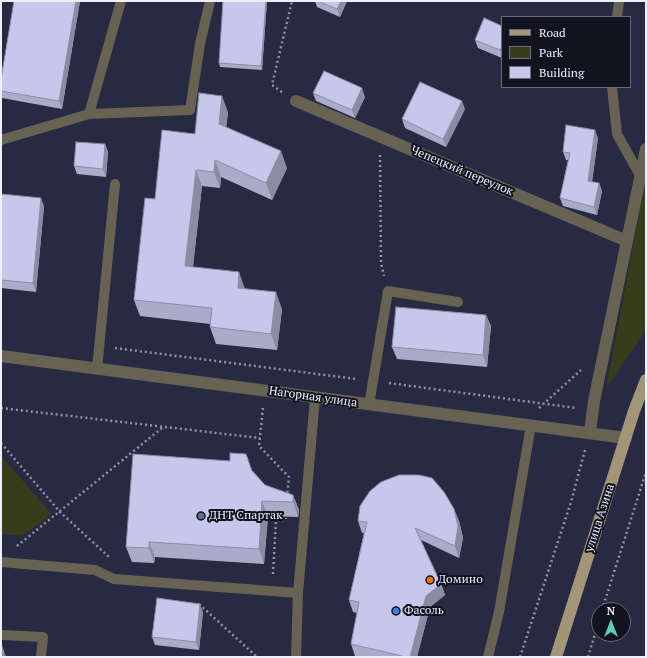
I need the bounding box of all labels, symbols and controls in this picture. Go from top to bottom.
legend [501,16,631,88]
text: Road [539,25,566,40]
text: Park [539,45,563,60]
text: Building [539,65,584,80]
street label: Чепецкий переулок [409,143,515,199]
street label: Нагорная улица [268,384,358,410]
street label: улица Азина [582,482,618,554]
place label: ДНТ Спартак [209,509,283,523]
marker: ДНТ Спартак [196,511,206,521]
place label: Домино [438,573,483,587]
marker: Домино [425,575,435,585]
north arrow [591,602,631,642]
place label: Фасоль [404,604,444,618]
text: N [607,604,615,618]
marker: Фасоль [391,606,401,616]

